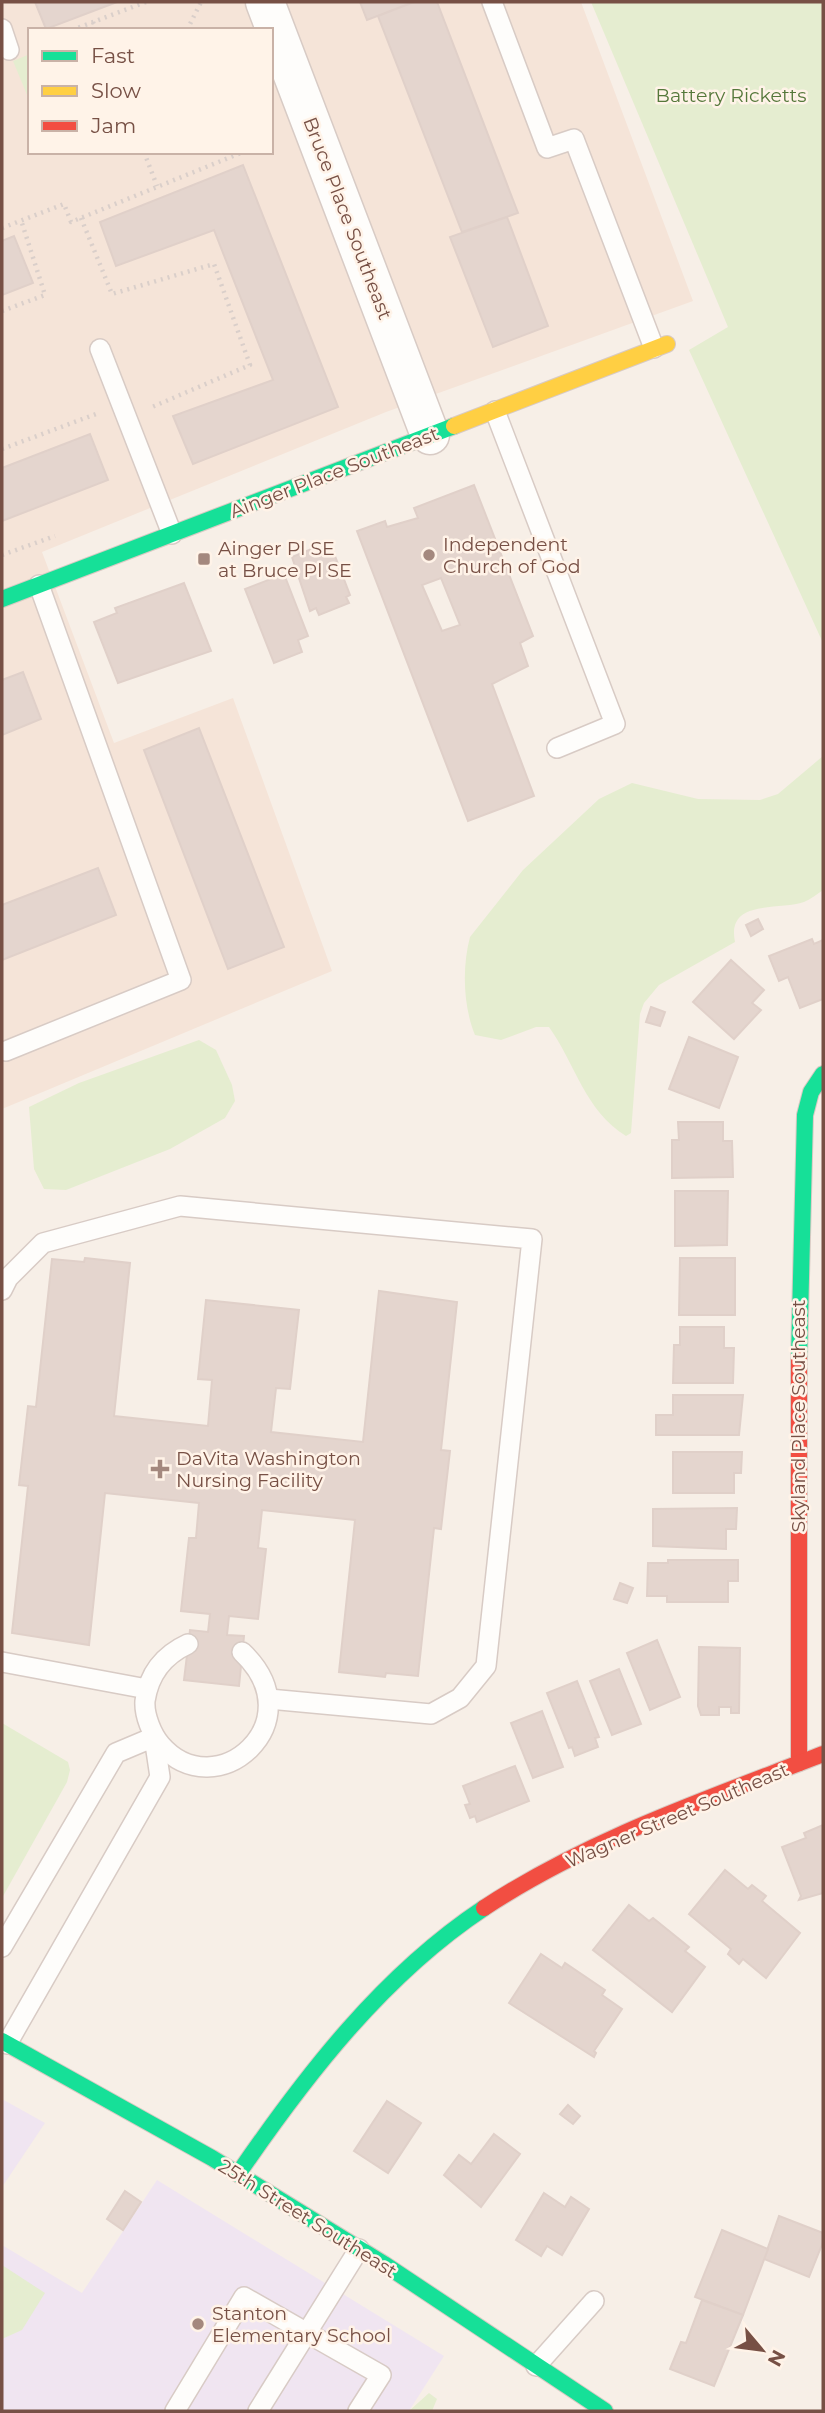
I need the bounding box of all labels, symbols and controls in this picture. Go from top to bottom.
legend [28,28,273,154]
text: Fast [91,43,135,68]
text: Slow [91,78,141,103]
park label: Battery Ricketts [656,84,806,107]
text: Jam [90,113,136,138]
street label: Bruce Place Southeast [298,114,397,323]
street label: Ainger Place Southeast [226,422,442,523]
place label: Independent Church of God [443,533,581,578]
place label: Ainger Pl SE at Bruce Pl SE [218,537,352,582]
marker: Independent Church of God [421,547,437,563]
marker: Ainger Pl SE at Bruce Pl SE [196,551,212,567]
street label: Skyland Place Southeast [787,1299,810,1533]
place label: DaVita Washington Nursing Facility [176,1447,361,1492]
marker: DaVita Washington Nursing Facility [150,1459,170,1479]
street label: Wagner Street Southeast [562,1758,792,1873]
street label: 25th Street Southeast [214,2154,401,2283]
place label: Stanton Elementary School [212,2302,391,2347]
north arrow [727,2315,797,2385]
marker: Stanton Elementary School [190,2316,206,2332]
text: N [763,2346,790,2370]

